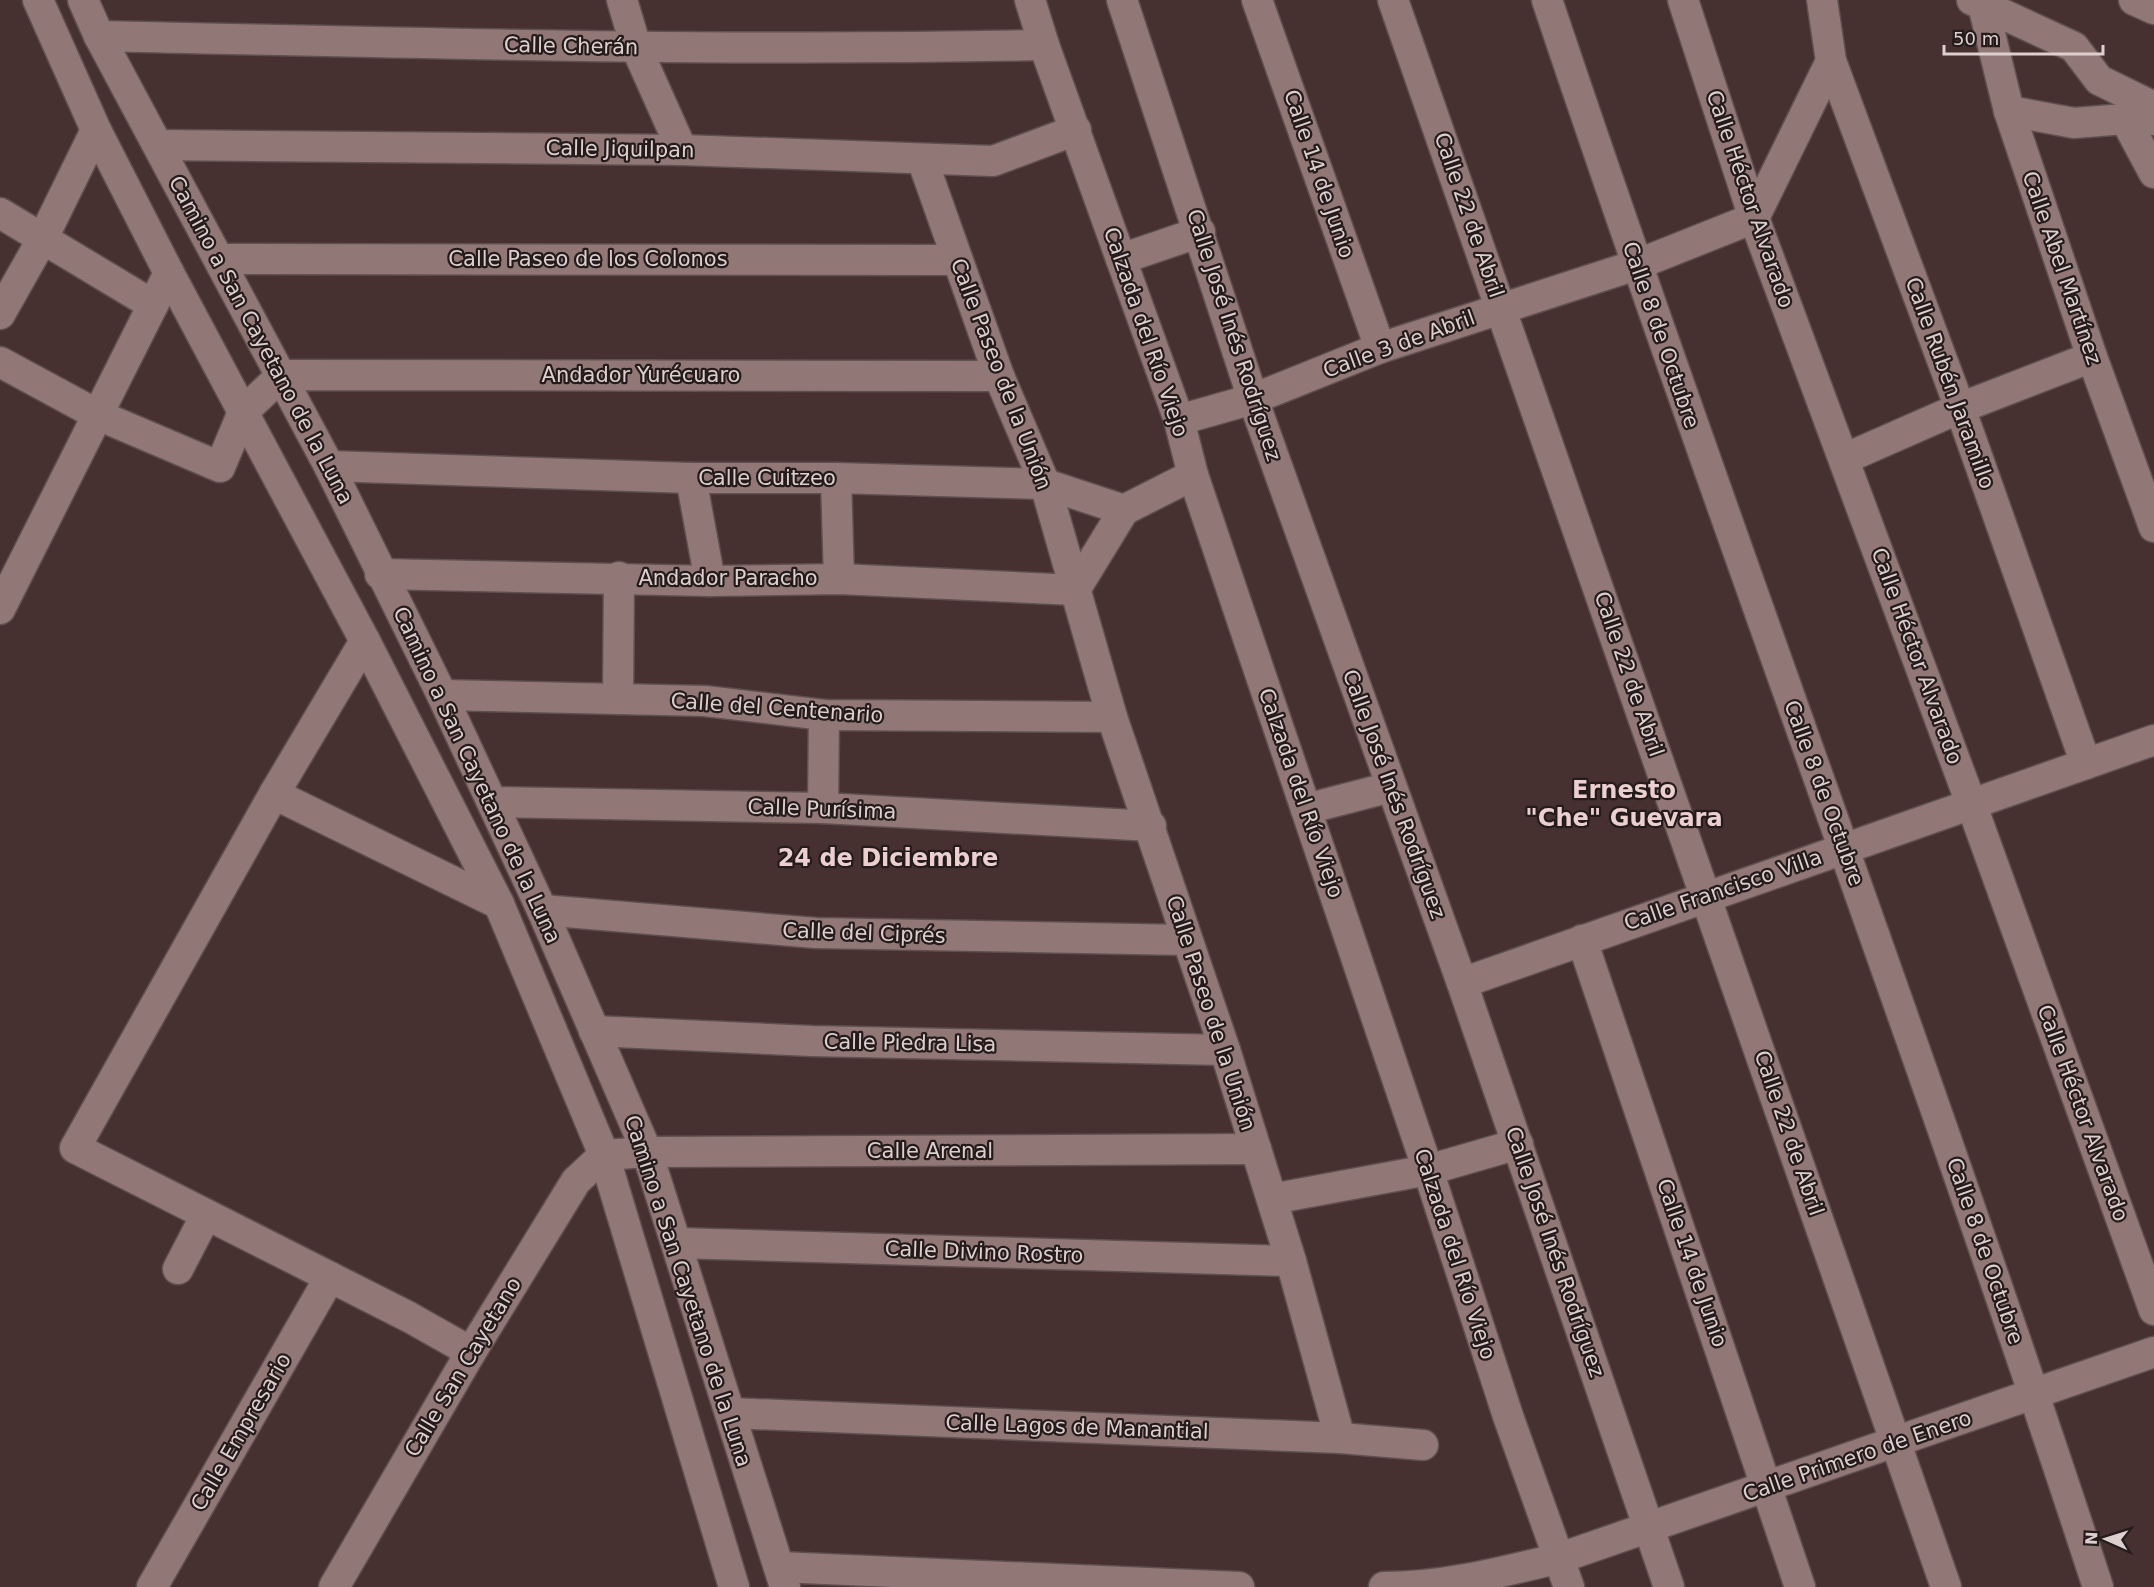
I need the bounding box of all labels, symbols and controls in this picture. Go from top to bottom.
scale bar [1944,18,2103,56]
text: 50 m [1953,28,1999,49]
street label: Calle Cherán [504,33,638,59]
street label: Calle 14 de Junio [1279,87,1359,261]
street label: Calle Héctor Alvarado [1701,87,1799,311]
street label: Calle 22 de Abril [1429,129,1509,301]
street label: Calle Jiquilpan [545,136,695,162]
street label: Calle Abel Martínez [2018,168,2106,368]
street label: Camino a San Cayetano de la Luna [164,172,358,508]
street label: Calle José Inés Rodríguez [1182,206,1286,464]
street label: Calzada del Río Viejo [1099,224,1193,440]
street label: Calle 8 de Octubre [1618,239,1704,431]
street label: Calle Paseo de los Colonos [448,247,728,271]
street label: Calle Paseo de la Unión [946,255,1056,493]
street label: Calle Rubén Jaramillo [1901,274,1999,492]
street label: Calle 3 de Abril [1320,305,1478,383]
street label: Andador Yurécuaro [542,363,740,387]
street label: Calle Cuitzeo [698,466,836,490]
street label: Calle Héctor Alvarado [1867,544,1967,768]
street label: Andador Paracho [638,566,818,590]
street label: Calle 22 de Abril [1589,588,1669,760]
street label: Camino a San Cayetano de la Luna [388,603,566,947]
street label: Calle José Inés Rodríguez [1338,666,1450,922]
street label: Calzada del Río Viejo [1254,685,1348,901]
street label: Calle del Centenario [670,689,884,727]
street label: Calle 8 de Octubre [1779,697,1869,889]
district label: Ernesto "Che" Guevara [1525,776,1723,832]
street label: Calle Purísima [747,794,897,824]
district label: 24 de Diciembre [778,844,998,872]
street label: Calle Francisco Villa [1621,845,1825,935]
street label: Calle Paseo de la Unión [1162,892,1260,1134]
street label: Calle del Ciprés [782,918,946,948]
street label: Calle Héctor Alvarado [2033,1001,2133,1225]
street label: Calle Piedra Lisa [823,1029,997,1057]
street label: Calle 22 de Abril [1749,1047,1829,1219]
street label: Camino a San Cayetano de la Luna [620,1112,756,1470]
street label: Calle José Inés Rodríguez [1501,1124,1609,1380]
street label: Calle Arenal [867,1139,993,1163]
street label: Calzada del Río Viejo [1410,1146,1500,1362]
street label: Calle 8 de Octubre [1942,1155,2028,1347]
street label: Calle 14 de Junio [1652,1176,1732,1350]
street label: Calle Divino Rostro [884,1237,1084,1267]
street label: Calle San Cayetano [400,1273,526,1461]
street label: Calle Empresario [186,1349,296,1515]
street label: Calle Primero de Enero [1740,1406,1974,1506]
street label: Calle Lagos de Manantial [945,1410,1209,1444]
north arrow [2076,1509,2136,1569]
text: N [2082,1531,2101,1545]

